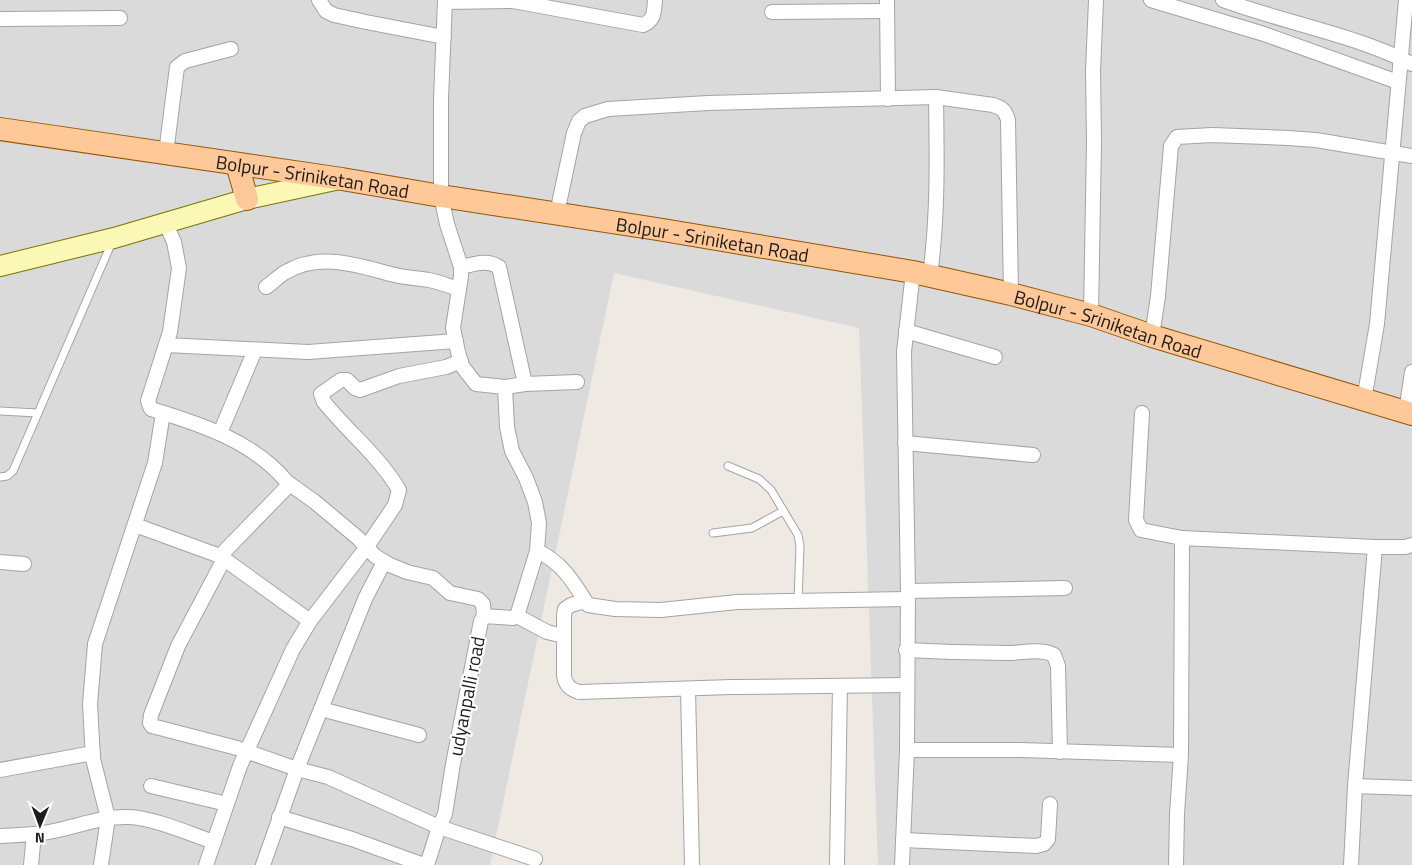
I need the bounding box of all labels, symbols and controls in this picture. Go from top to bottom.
street label: Bolpur - Sriniketan Road [214,146,411,205]
street label: Bolpur - Sriniketan Road [614,208,811,269]
street label: Bolpur - Sriniketan Road [1011,281,1206,365]
street label: udyanpalli road [440,634,492,758]
north arrow [15,800,65,850]
text: N [35,828,45,849]

